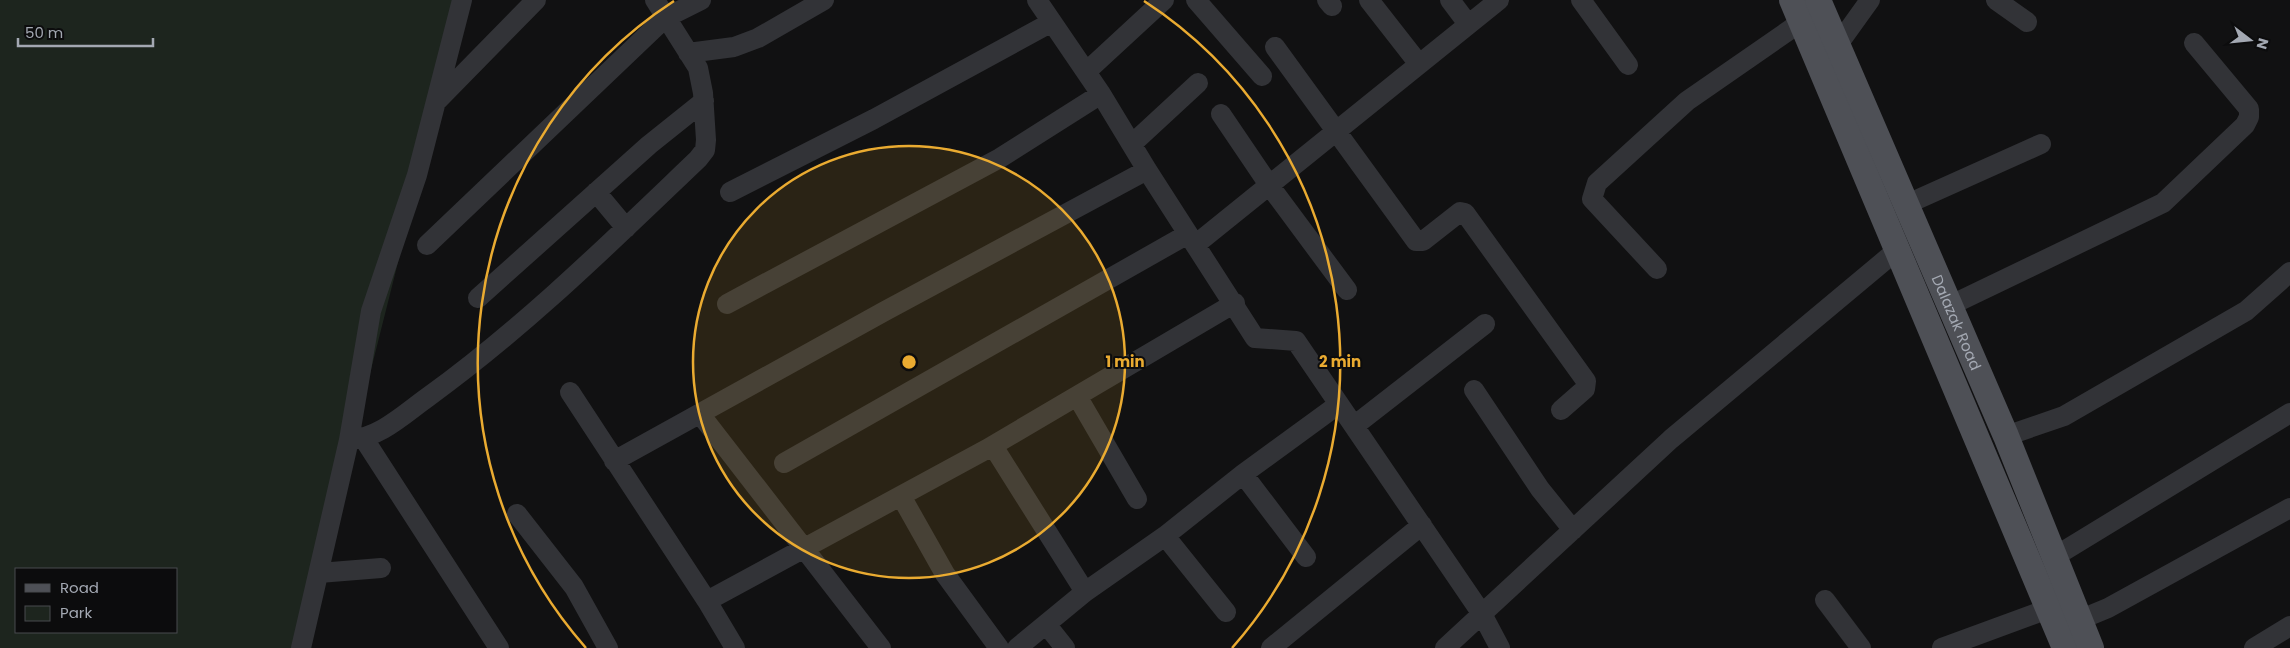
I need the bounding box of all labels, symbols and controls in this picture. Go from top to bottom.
scale bar [18,15,152,47]
north arrow [2225,15,2275,65]
text: 50 m [25,22,63,43]
text: N [2251,36,2274,51]
street label: Dalazak Road [1927,271,1987,373]
text: 1 min [1105,351,1145,372]
text: 2 min [1319,351,1361,372]
centre of rings [900,353,918,371]
legend [15,568,178,633]
text: Road [60,577,99,598]
text: Park [60,602,92,623]

